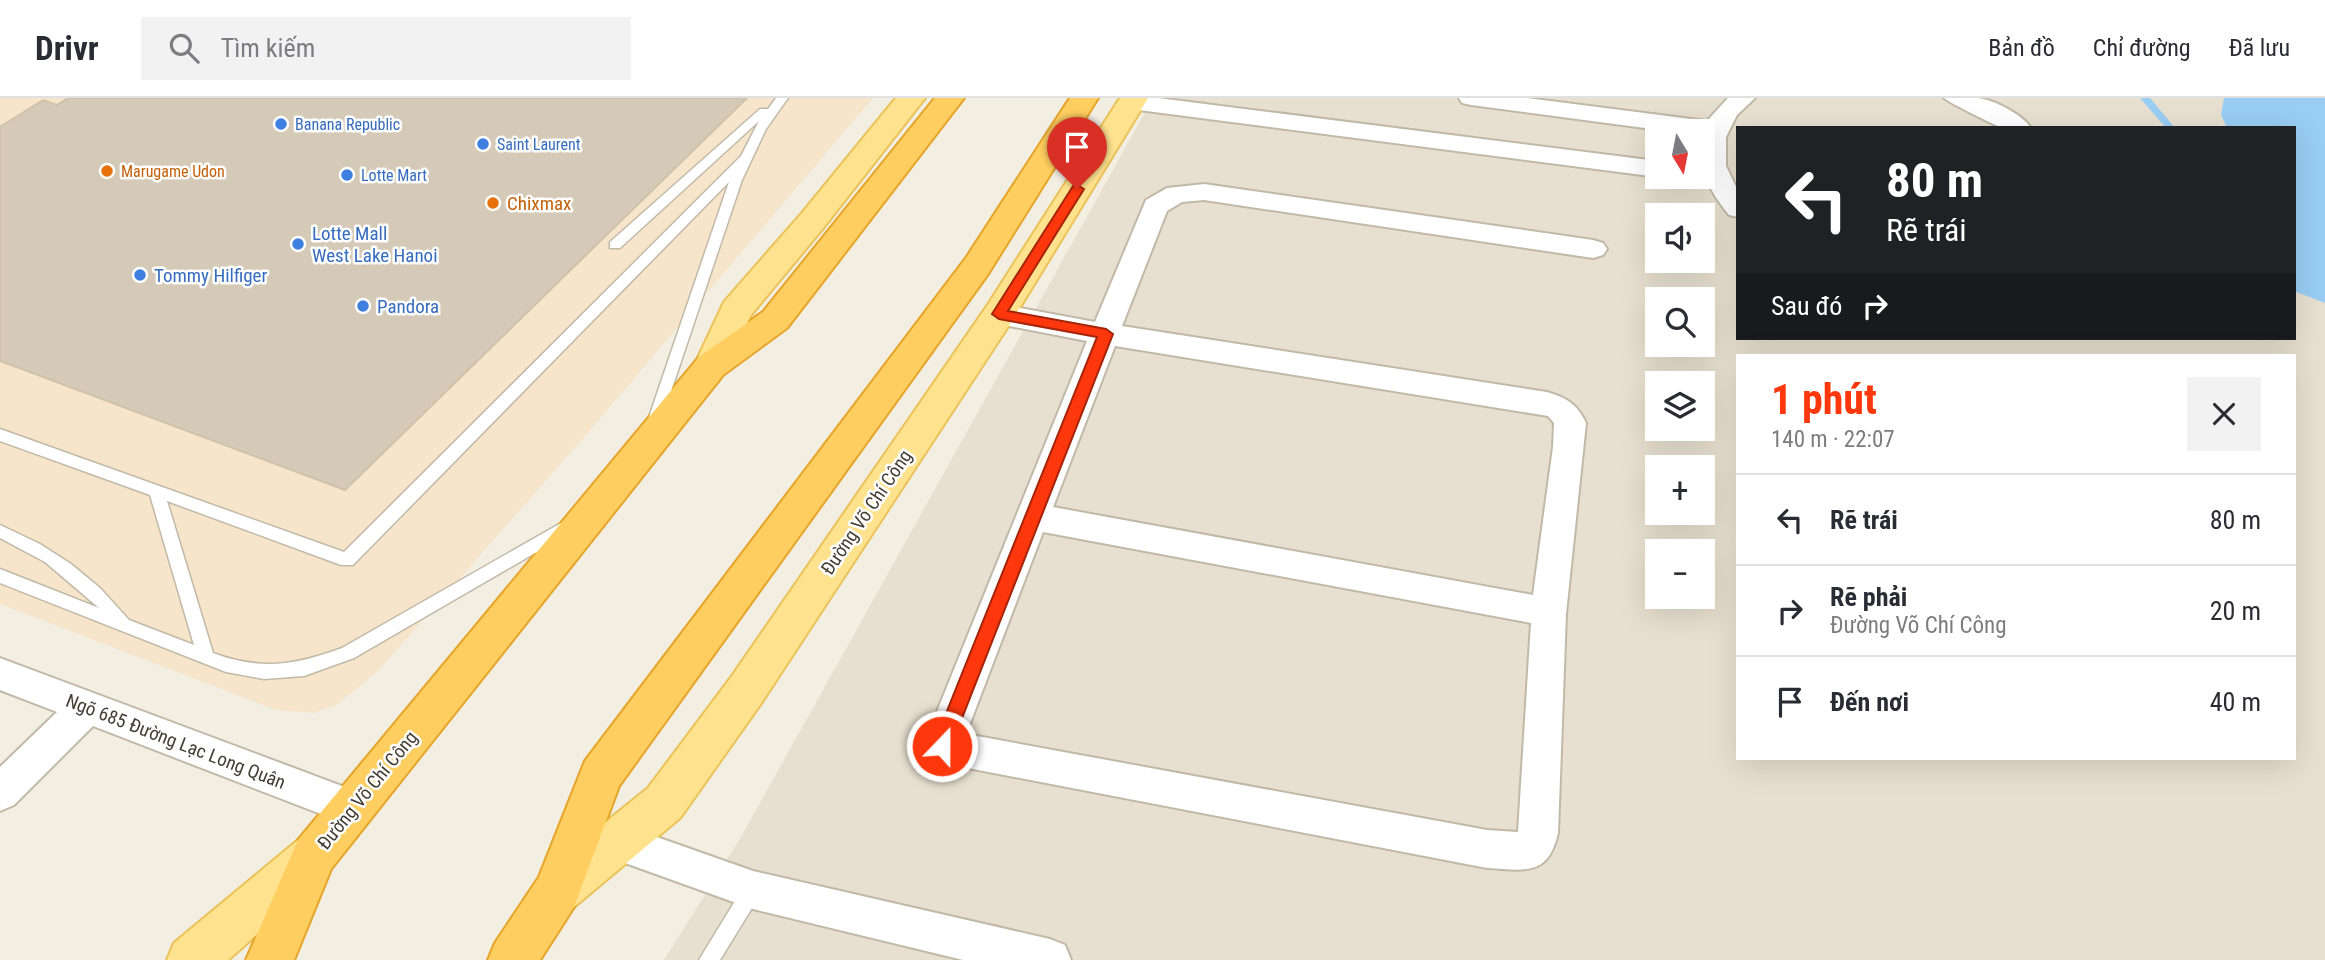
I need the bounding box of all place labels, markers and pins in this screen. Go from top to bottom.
place label: Banana Republic [295,115,400,134]
marker: Banana Republic [273,116,289,132]
pin [1047,117,1107,189]
place label: Saint Laurent [497,135,581,154]
marker: Saint Laurent [475,136,491,152]
place label: Marugame Udon [121,162,225,181]
marker: Marugame Udon [99,163,115,179]
place label: Lotte Mart [361,166,427,185]
marker: Lotte Mart [339,167,355,183]
place label: Chixmax [507,192,571,215]
marker: Chixmax [485,195,501,211]
place label: Lotte Mall West Lake Hanoi [312,222,438,267]
marker: Lotte Mall West Lake Hanoi [290,236,306,252]
place label: Tommy Hilfiger [154,264,267,287]
marker: Tommy Hilfiger [132,267,148,283]
place label: Pandora [377,295,439,318]
marker: Pandora [355,298,371,314]

